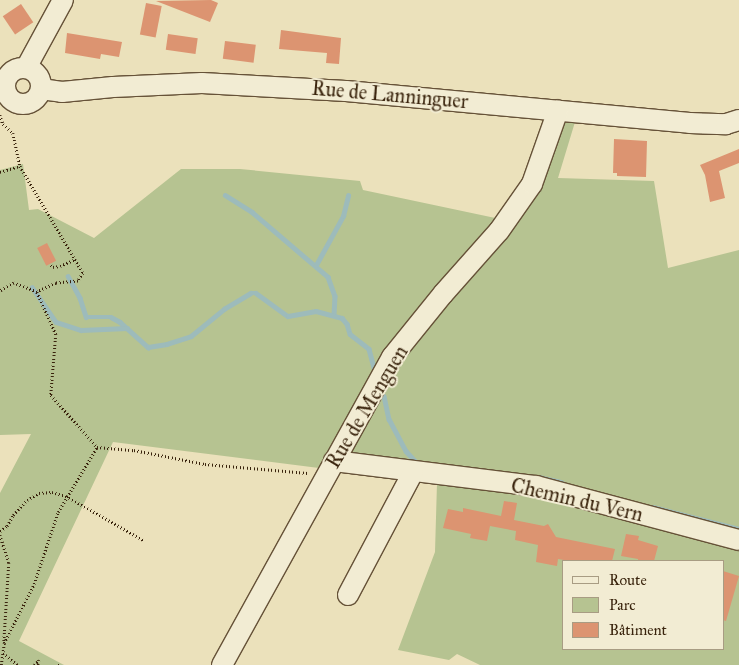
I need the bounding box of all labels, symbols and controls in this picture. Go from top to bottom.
street label: Rue de Lanninguer [311,76,469,114]
street label: Rue de Menguen [321,341,413,473]
street label: Chemin du Vern [509,473,645,527]
legend [562,560,724,650]
text: Route [609,571,647,589]
text: Parc [609,596,636,614]
text: Bâtiment [609,621,667,639]

